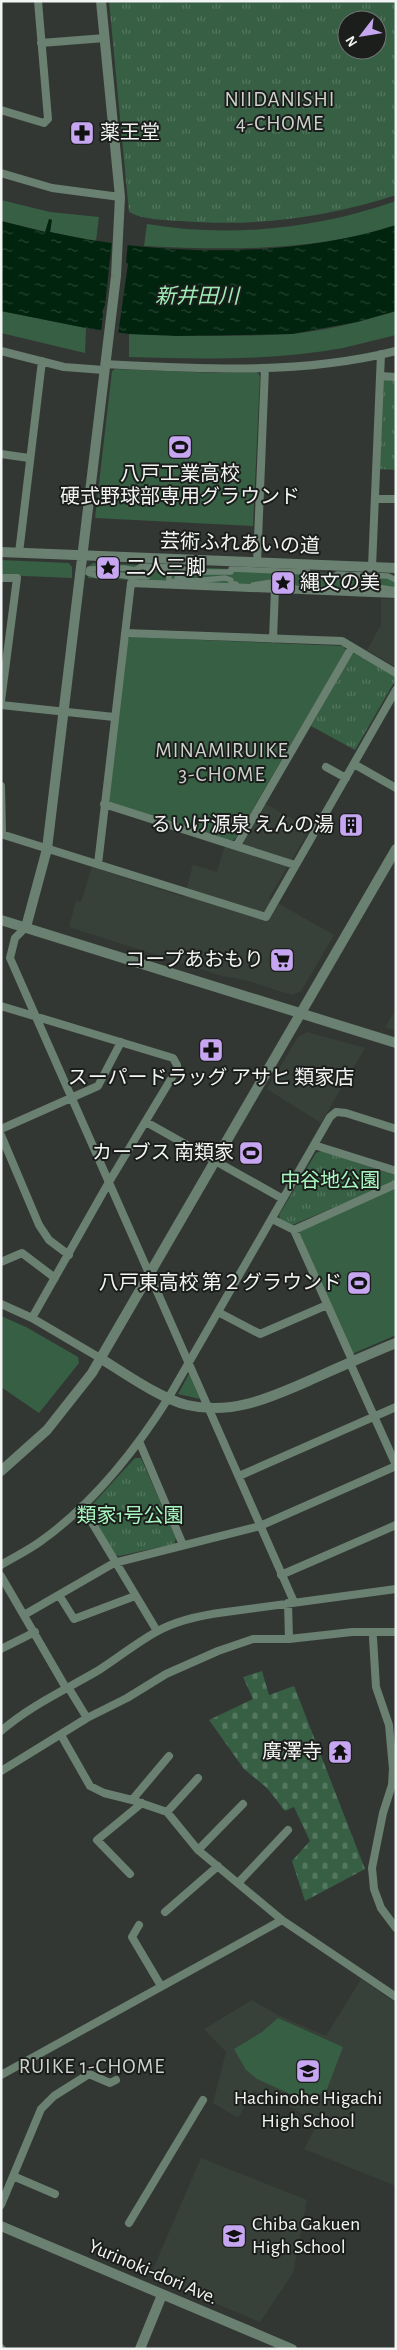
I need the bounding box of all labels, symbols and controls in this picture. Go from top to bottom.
north arrow [337,10,387,60]
text: N [343,33,360,49]
district label: NIIDANISHI 4-CHOME [225,89,335,134]
pharmacy icon: 薬王堂 [69,120,95,146]
place label: 薬王堂 [100,122,160,143]
water label: 新井田川 [155,285,241,307]
sports icon: 八戸工業高校 硬式野球部専用グラウンド [167,434,193,460]
place label: 八戸工業高校 硬式野球部専用グラウンド [60,463,300,507]
street label: 芸術ふれあいの道 [160,530,320,557]
place icon: 二人三脚 [95,555,121,581]
place label: 二人三脚 [126,557,206,578]
place icon: 縄文の美 [270,570,296,596]
place label: 縄文の美 [300,571,380,593]
district label: MINAMIRUIKE 3-CHOME [155,740,289,785]
building icon: るいけ源泉 えんの湯 [338,812,364,838]
place label: るいけ源泉 えんの湯 [151,814,334,835]
supermarket icon: コープあおもり [269,947,295,973]
place label: コープあおもり [125,949,264,970]
pharmacy icon: スーパードラッグ アサヒ 類家店 [198,1037,224,1063]
place label: スーパードラッグ アサヒ 類家店 [68,1067,354,1088]
sports icon: カーブス 南類家 [238,1140,264,1166]
place label: カーブス 南類家 [92,1141,234,1163]
park label: 中谷地公園 [280,1170,380,1191]
sports icon: 八戸東高校 第２グラウンド [346,1270,372,1296]
place label: 八戸東高校 第２グラウンド [99,1272,342,1293]
park label: 類家1号公園 [77,1505,183,1526]
temple icon: 廣澤寺 [327,1739,353,1765]
place label: 廣澤寺 [262,1741,322,1762]
district label: RUIKE 1-CHOME [19,2056,165,2077]
school or university icon: Hachinohe Higachi High School [295,2058,321,2084]
place label: Hachinohe Higachi High School [234,2088,382,2131]
place label: Chiba Gakuen High School [252,2214,360,2257]
school or university icon: Chiba Gakuen High School [221,2223,247,2249]
street label: Yurinoki-dori Ave. [86,2236,220,2308]

